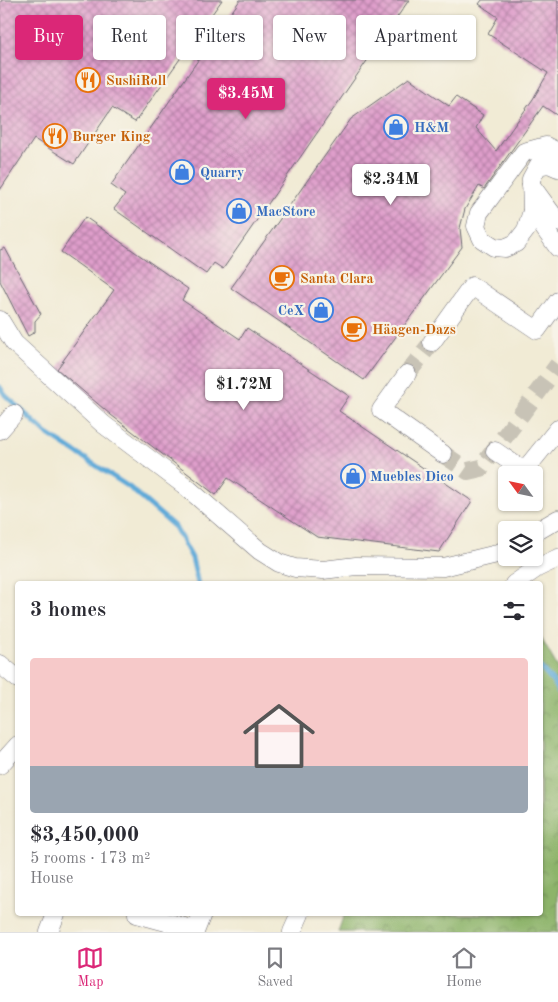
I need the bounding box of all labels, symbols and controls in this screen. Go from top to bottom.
chip: Buy [15,15,83,60]
chip: Rent [93,15,166,60]
chip: Filters [176,15,263,60]
chip: New [273,15,346,60]
chip: Apartment [356,15,476,60]
restaurant icon: SushiRoll [75,67,101,93]
place label: SushiRoll [106,74,166,88]
pin: $3.45M [205,78,287,120]
text: $3.45M [218,86,274,102]
shop icon: H&M [383,114,409,140]
place label: H&M [414,121,450,135]
restaurant icon: Burger King [42,123,68,149]
place label: Burger King [72,130,151,144]
shop icon: Quarry [169,159,195,185]
pin: $2.34M [350,164,432,206]
place label: Quarry [200,166,244,180]
text: $2.34M [363,172,419,188]
shop icon: MacStore [226,198,252,224]
place label: MacStore [256,205,316,219]
cafe icon: Santa Clara [269,265,295,291]
place label: Santa Clara [300,272,374,286]
shop icon: CeX [308,297,334,323]
place label: CeX [278,304,304,318]
cafe icon: Häagen-Dazs [341,316,367,342]
place label: Häagen-Dazs [372,323,456,337]
pin: $1.72M [203,368,285,411]
text: $1.72M [216,377,272,393]
shop icon: Muebles Dico [340,463,366,489]
north arrow [498,466,542,511]
map controls [498,466,543,566]
place label: Muebles Dico [370,470,454,484]
button: layers [498,521,543,566]
icon: filters [500,597,528,625]
text: 3 homes [30,600,106,621]
icon: home [234,691,324,781]
text: $3,450,000 [30,825,139,846]
text: 5 rooms · 173 m² [30,851,150,867]
text: House [30,871,73,887]
tab: Map [76,944,104,991]
tab: Saved [257,944,293,991]
tab: Home [446,944,482,991]

